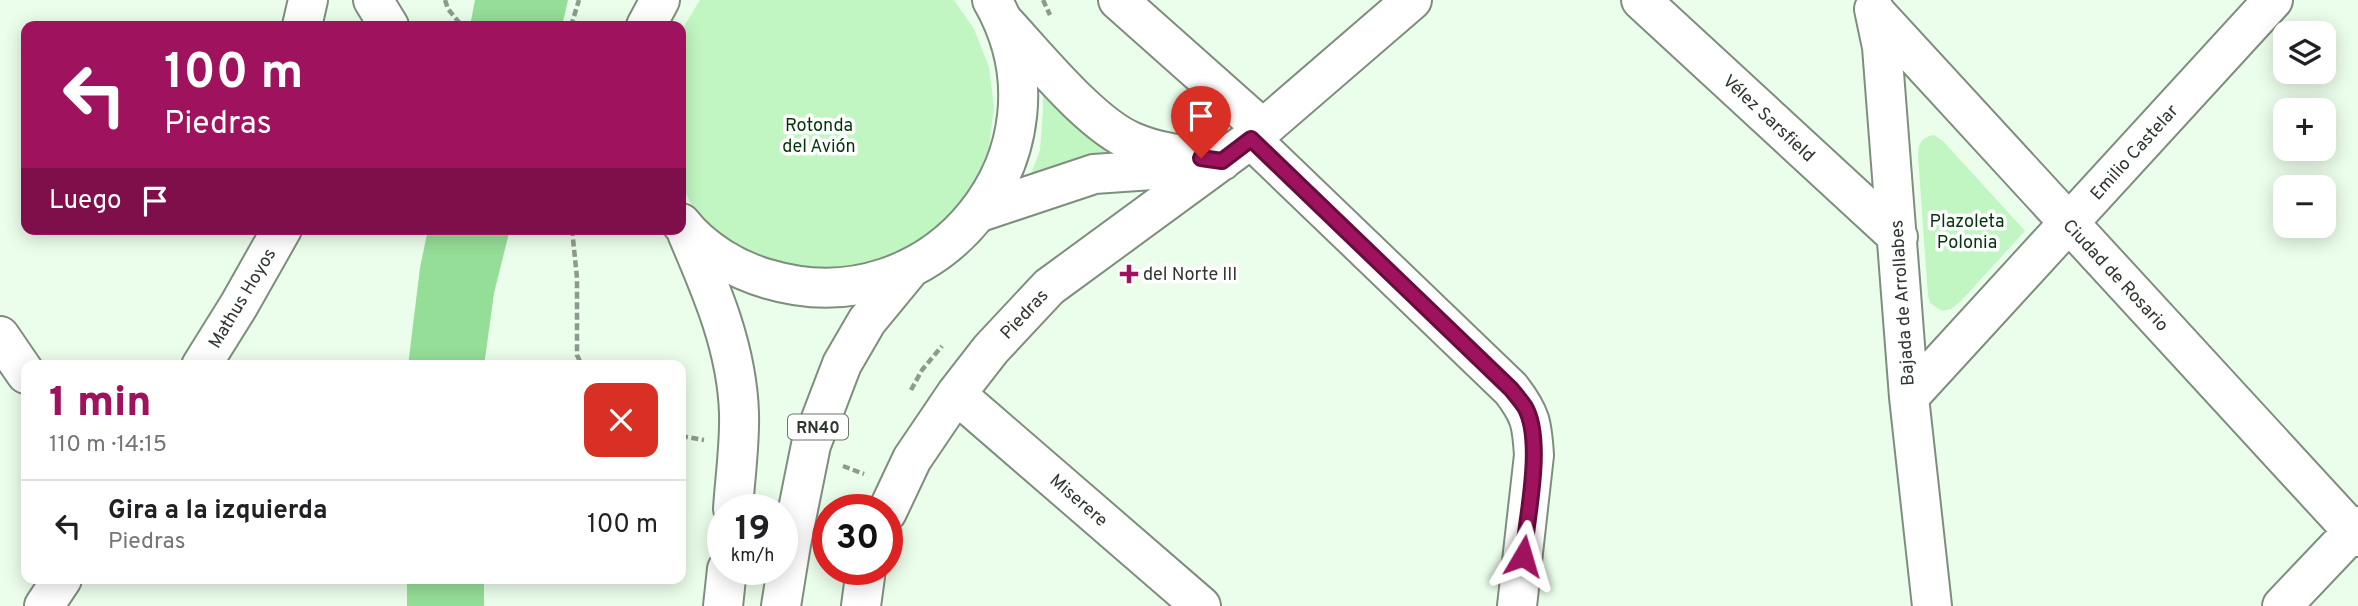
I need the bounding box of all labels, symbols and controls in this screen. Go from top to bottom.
map controls [2273,21,2336,238]
button: layers [2273,21,2336,84]
text: 100 m [164,44,303,106]
icon: left [49,49,140,140]
street label: Vélez Sarsfield [1717,70,1819,168]
pin [1171,86,1231,158]
icon: arrive [1182,97,1220,135]
button: + [2273,98,2336,161]
street label: Emilio Castelar [2086,100,2184,206]
text: Piedras [164,105,272,145]
park label: Rotonda del Avión [782,115,856,159]
button: − [2273,175,2336,238]
icon: arrive [136,182,174,220]
text: Luego [49,185,122,218]
park label: Plazoleta Polonia [1930,211,2004,255]
street label: Ciudad de Rosario [2057,215,2173,337]
street label: Bajada de Arrollabes [1886,219,1921,387]
street label: Mathus Hoyos [204,244,282,353]
place label: del Norte III [1143,264,1237,287]
marker: del Norte III [1121,266,1137,282]
street label: Piedras [996,285,1054,345]
text: 1 min [49,378,152,431]
button: close [584,383,658,457]
road number: RN40 [788,414,848,440]
text: 110 m · 14:15 [49,431,167,460]
street label: Miserere [1044,470,1112,533]
speed limit sign: 30 [812,494,903,585]
text: Gira a la izquierda [108,495,327,528]
icon: left [49,507,87,545]
text: 19 [735,508,770,552]
text: 100 m [587,509,658,542]
position arrow [1486,519,1560,593]
text: Piedras [108,528,185,557]
text: km/h [731,545,774,568]

